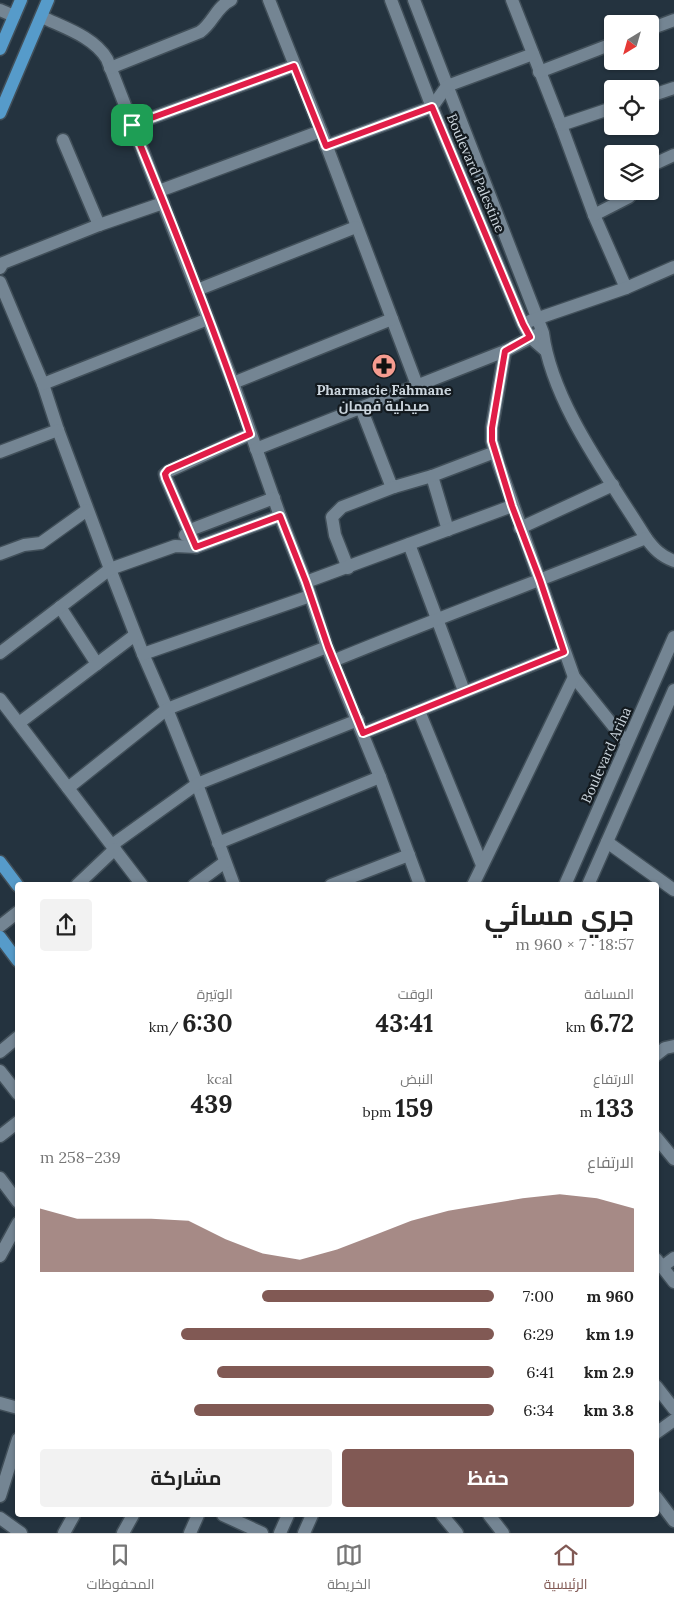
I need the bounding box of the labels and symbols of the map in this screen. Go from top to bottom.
north arrow [604,15,659,70]
pin [111,104,153,146]
street label: Boulevard Palestine [443,111,509,236]
pharmacy icon: Pharmacie Fahmane صيدلية فهمان [371,353,397,379]
place label: Pharmacie Fahmane صيدلية فهمان [316,381,452,415]
street label: Boulevard Ariha [577,704,635,806]

